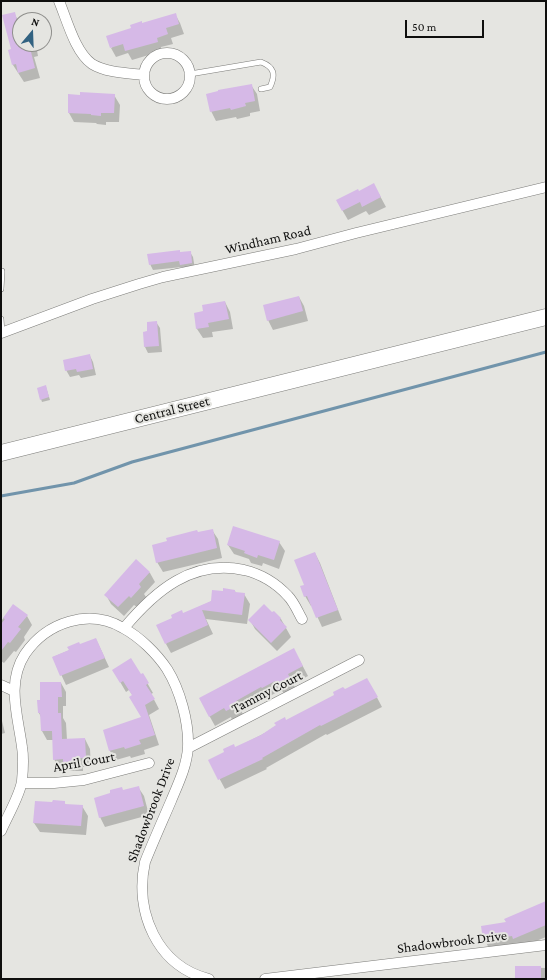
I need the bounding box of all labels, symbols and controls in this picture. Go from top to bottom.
north arrow [12,12,52,52]
scale bar [407,12,486,38]
text: N [30,15,41,28]
text: 50 m [412,20,436,34]
street label: Windham Road [224,222,312,258]
street label: Central Street [133,393,211,427]
street label: Tammy Court [229,667,305,717]
street label: April Court [52,748,116,776]
street label: Shadowbrook Drive [123,755,179,865]
street label: Shadowbrook Drive [396,927,508,957]

